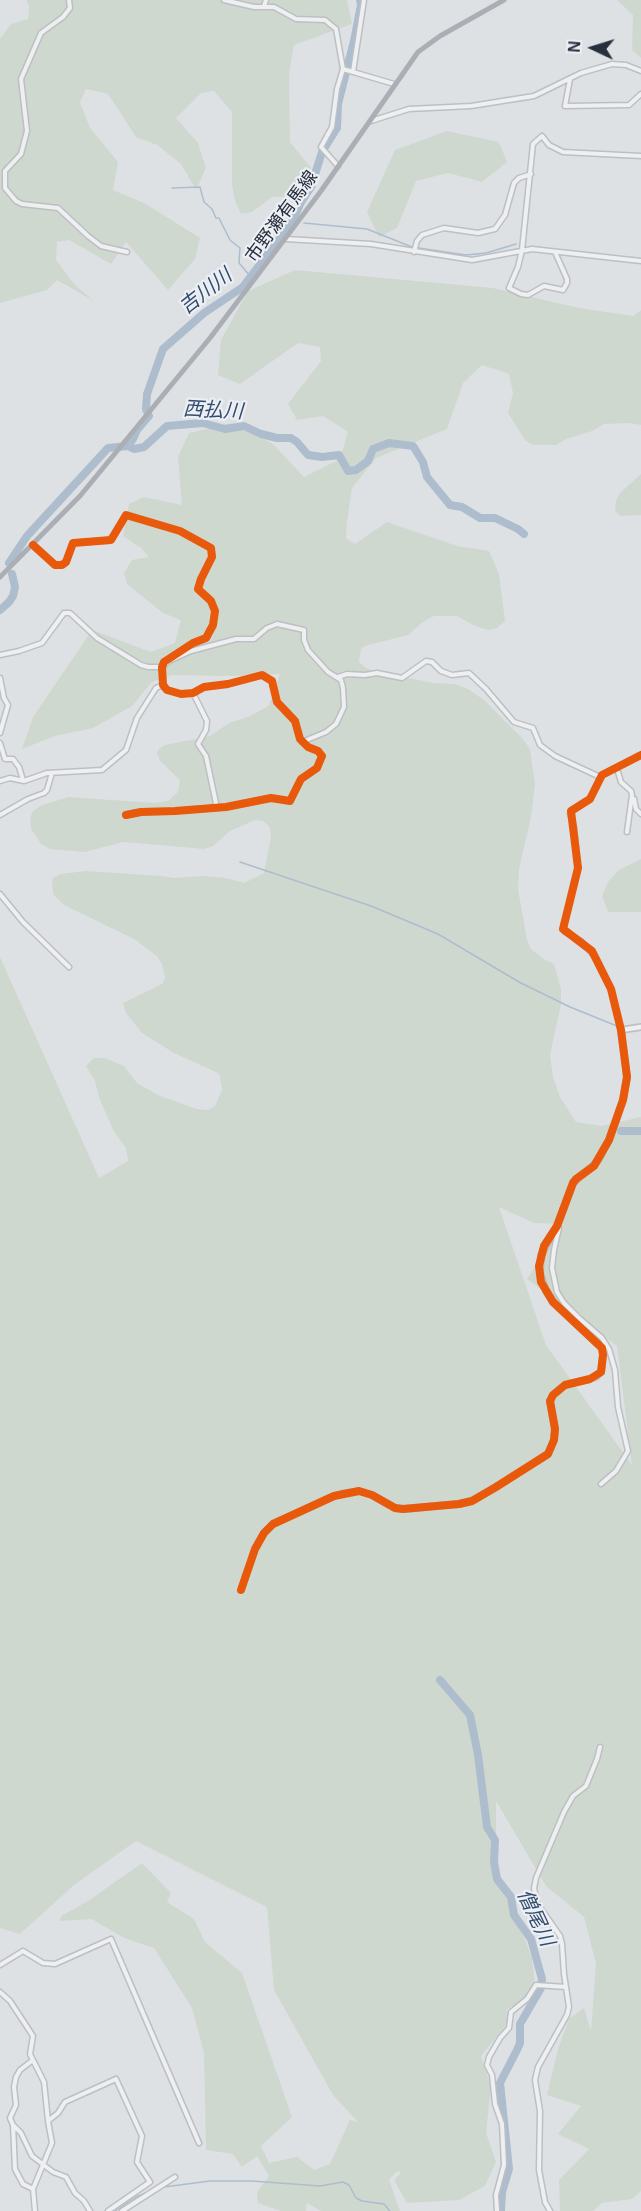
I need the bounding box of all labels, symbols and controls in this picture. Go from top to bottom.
north arrow [563,18,623,78]
text: N [566,40,583,53]
street label: 市野瀬有馬線 [242,167,322,267]
water label: 吉川川 [175,264,237,320]
water label: 西払川 [182,397,244,425]
water label: 僧尾川 [511,1886,559,1950]

